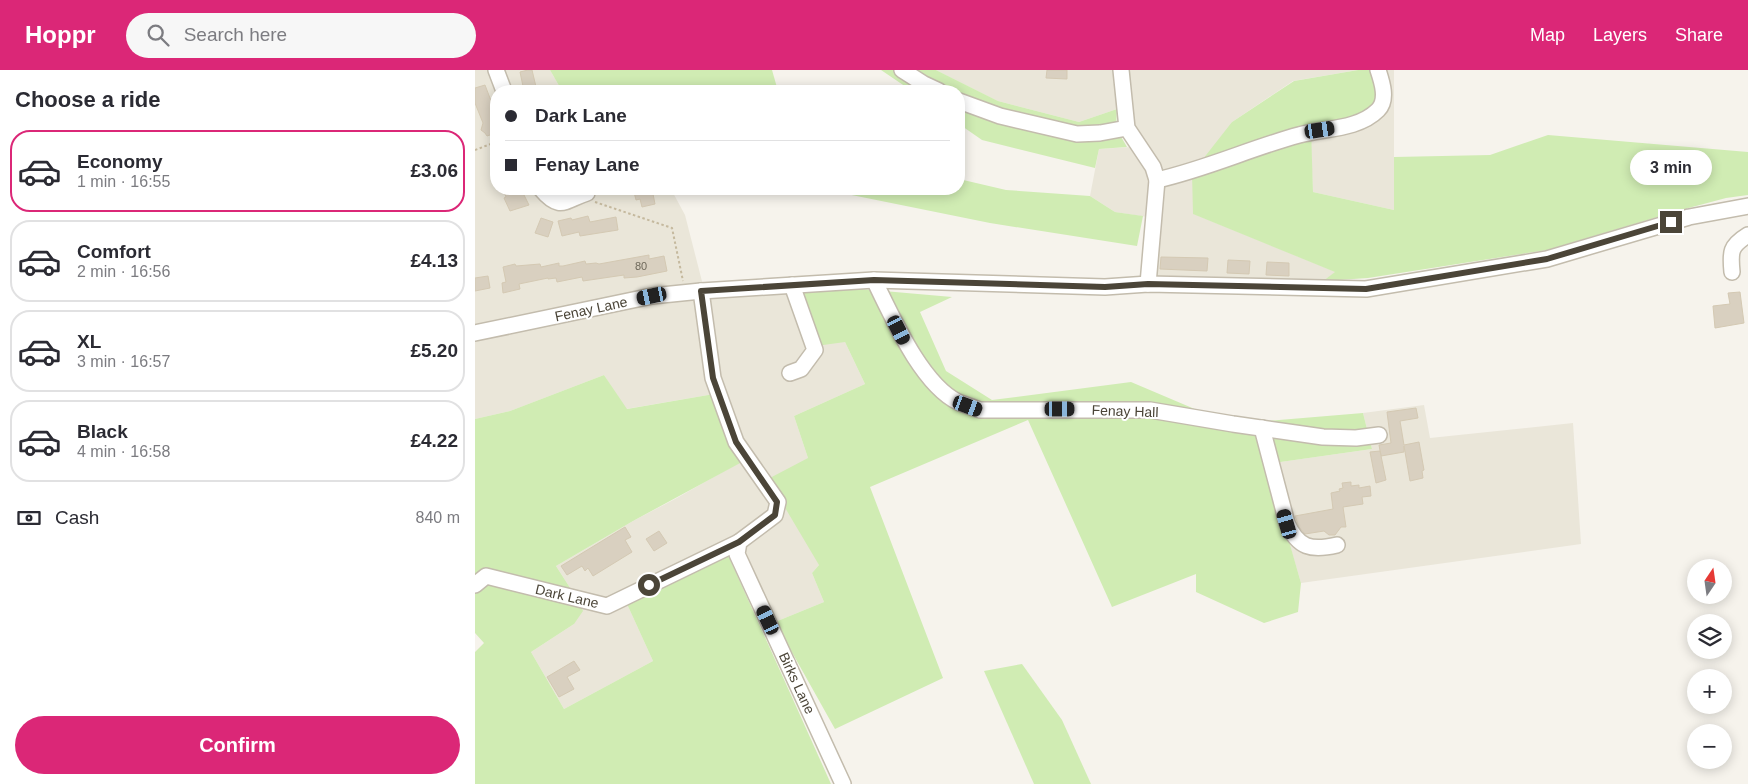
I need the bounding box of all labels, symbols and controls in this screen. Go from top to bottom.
search box [126,13,476,58]
text: Hoppr [25,21,96,48]
icon: search [144,21,172,49]
text: Search here [184,24,287,45]
text: Map [1530,25,1565,45]
text: Layers [1593,25,1647,45]
text: Share [1675,25,1723,45]
text: Choose a ride [15,87,160,112]
text: Dark Lane [535,105,627,126]
car [1304,120,1335,140]
icon: car [17,149,62,194]
callout: 3 min [1630,150,1712,184]
text: Economy [77,151,163,172]
text: Fenay Lane [535,154,640,175]
text: 3 min [1650,159,1692,176]
text: £3.06 [410,160,458,181]
text: 1 min · 16:55 [77,173,170,190]
route end [1660,211,1682,233]
icon: car [17,239,62,284]
text: Comfort [77,241,151,262]
text: £4.13 [410,250,458,271]
house number: 80 [635,260,647,272]
text: 2 min · 16:56 [77,263,170,280]
car [635,286,668,306]
street label: Fenay Lane [553,293,629,325]
car [885,313,912,347]
icon: car [17,329,62,374]
text: XL [77,331,101,352]
text: £5.20 [410,340,458,361]
text: 3 min · 16:57 [77,353,170,370]
car [951,394,984,418]
car [1045,402,1075,417]
street label: Fenay Hall [1091,402,1159,420]
icon: car [17,419,62,464]
text: Black [77,421,128,442]
text: £4.22 [410,430,458,451]
text: 4 min · 16:58 [77,443,170,460]
icon: cash [15,504,43,532]
text: Cash [55,507,99,528]
car [1275,508,1298,540]
text: 840 m [416,509,460,526]
north arrow [1687,559,1733,604]
map controls [1687,559,1732,769]
route start [638,574,660,596]
street label: Dark Lane [534,581,600,611]
car [754,603,781,637]
button: layers [1687,614,1732,659]
street label: Birks Lane [776,650,818,717]
button: + [1687,669,1732,714]
button: Confirm [15,716,460,774]
button: − [1687,724,1732,769]

